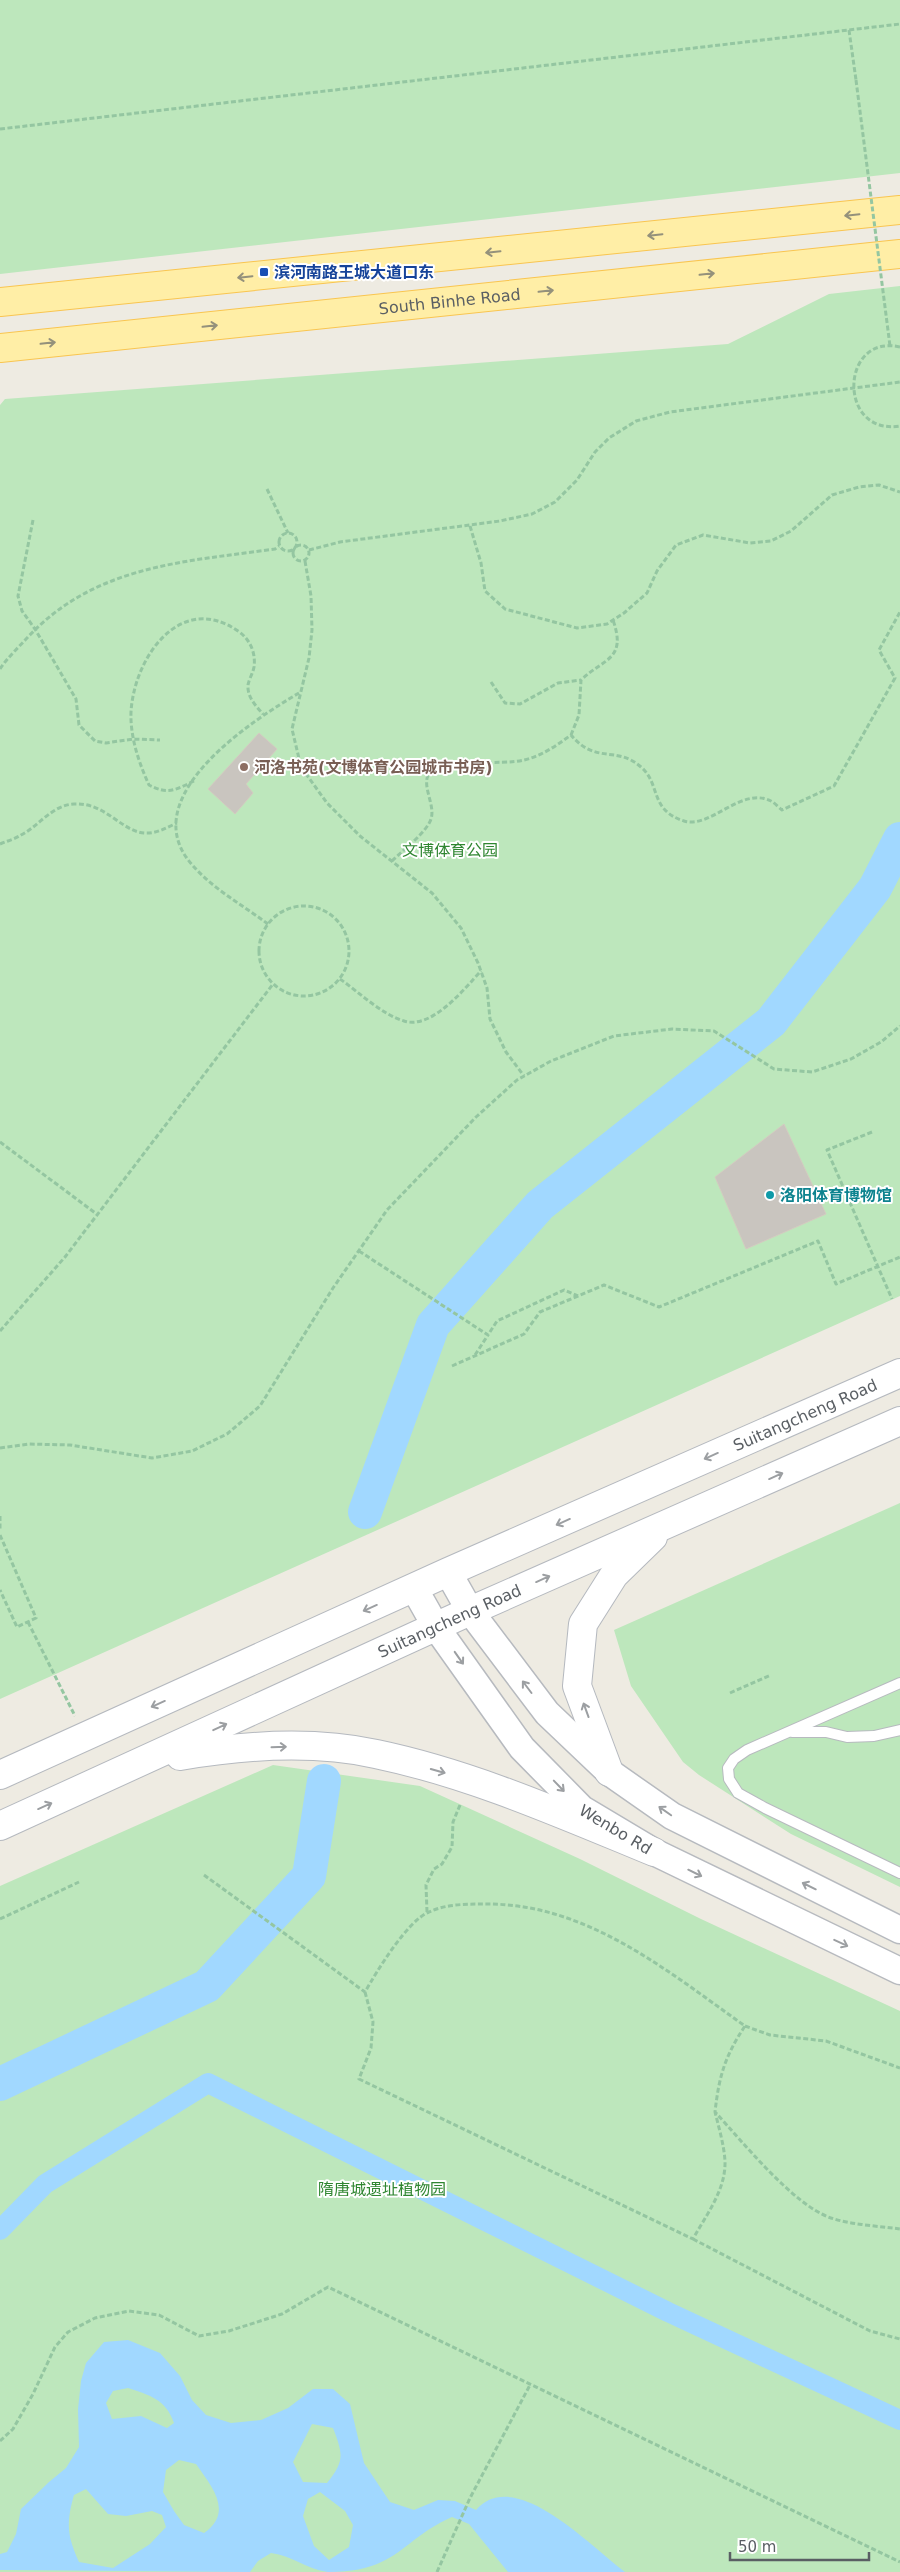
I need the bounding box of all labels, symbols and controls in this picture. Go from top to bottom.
one-way arrow [844,210,860,220]
one-way arrow [647,230,663,240]
one-way arrow [486,247,502,257]
place label: 滨河南路王城大道口东 [274,263,434,282]
marker: 滨河南路王城大道口东 [258,266,270,278]
one-way arrow [699,269,715,279]
one-way arrow [237,272,253,282]
street label: South Binhe Road [378,284,521,318]
one-way arrow [537,286,553,296]
one-way arrow [202,321,218,331]
one-way arrow [40,338,56,348]
place label: 河洛书苑(文博体育公园城市书房) [254,758,493,777]
marker: 河洛书苑(文博体育公园城市书房) [238,761,250,773]
park label: 文博体育公园 [402,841,498,860]
place label: 洛阳体育博物馆 [780,1186,892,1205]
marker: 洛阳体育博物馆 [764,1189,776,1201]
street label: Suitangcheng Road [730,1375,880,1455]
one-way arrow [704,1452,719,1462]
one-way arrow [768,1471,783,1480]
one-way arrow [556,1518,571,1528]
one-way arrow [535,1574,550,1584]
street label: Suitangcheng Road [375,1580,524,1661]
one-way arrow [363,1603,378,1613]
one-way arrow [454,1651,464,1665]
one-way arrow [522,1681,533,1694]
one-way arrow [151,1699,166,1709]
one-way arrow [581,1703,590,1719]
one-way arrow [212,1721,227,1731]
one-way arrow [271,1742,287,1751]
one-way arrow [430,1767,446,1777]
one-way arrow [553,1779,565,1792]
street label: Wenbo Rd [576,1800,655,1858]
one-way arrow [37,1801,52,1811]
one-way arrow [658,1806,672,1816]
one-way arrow [687,1868,702,1878]
one-way arrow [802,1881,817,1890]
one-way arrow [833,1939,848,1949]
park label: 隋唐城遗址植物园 [318,2180,446,2199]
scale bar [730,2530,869,2562]
text: 50 m [738,2538,776,2556]

